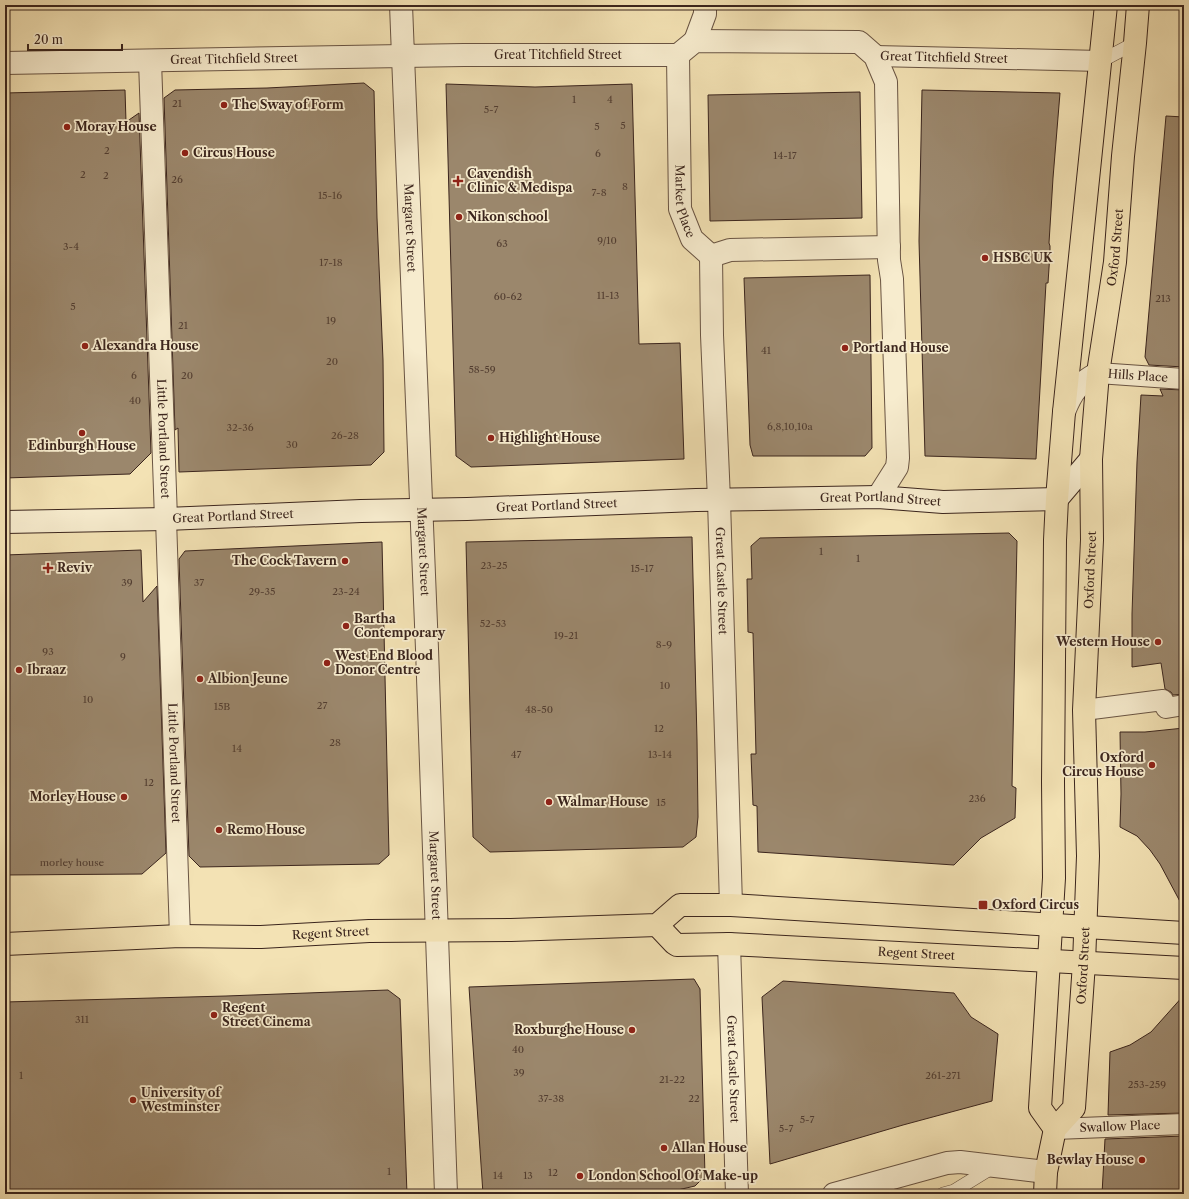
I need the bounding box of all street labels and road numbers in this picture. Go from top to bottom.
street label: Great Titchfield Street [494,47,623,62]
street label: Great Titchfield Street [880,48,1009,66]
street label: Great Titchfield Street [170,50,299,67]
street label: Market Place [672,164,699,240]
street label: Margaret Street [401,183,420,273]
street label: Oxford Street [1103,207,1126,287]
street label: Hills Place [1107,366,1169,385]
street label: Little Portland Street [154,379,173,500]
street label: Great Portland Street [820,489,942,509]
street label: Great Portland Street [496,495,618,515]
street label: Great Portland Street [172,506,295,526]
street label: Margaret Street [414,507,433,597]
street label: Great Castle Street [713,527,731,636]
street label: Oxford Street [1081,530,1099,609]
street label: Little Portland Street [165,703,184,824]
street label: Margaret Street [426,830,444,921]
street label: Regent Street [292,923,371,942]
street label: Oxford Street [1073,926,1092,1005]
street label: Regent Street [877,944,956,963]
street label: Great Castle Street [724,1015,743,1124]
street label: Swallow Place [1079,1117,1161,1135]

